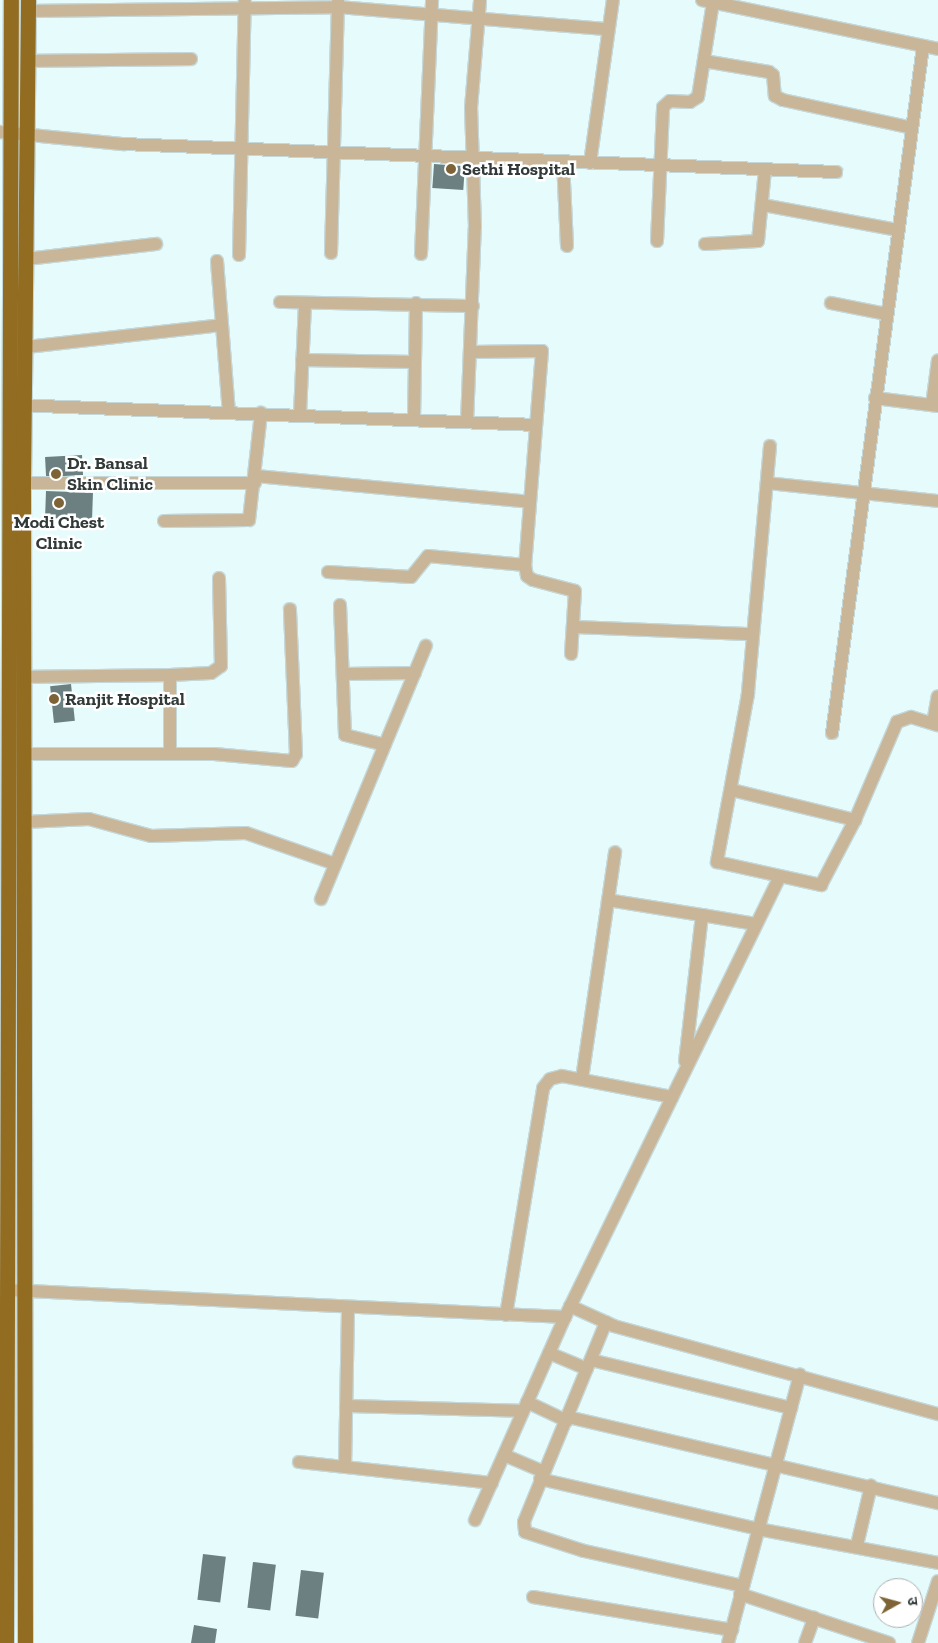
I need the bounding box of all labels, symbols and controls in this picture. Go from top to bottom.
place label: Sethi Hospital [462,158,575,180]
marker: Sethi Hospital [444,162,458,176]
place label: Dr. Bansal Skin Clinic [67,453,153,496]
marker: Dr. Bansal Skin Clinic [49,467,63,481]
marker: Modi Chest Clinic [52,496,66,510]
place label: Modi Chest Clinic [14,512,104,554]
place label: Ranjit Hospital [65,688,185,710]
marker: Ranjit Hospital [47,692,61,706]
north arrow [873,1578,923,1628]
text: उ [903,1596,921,1606]

